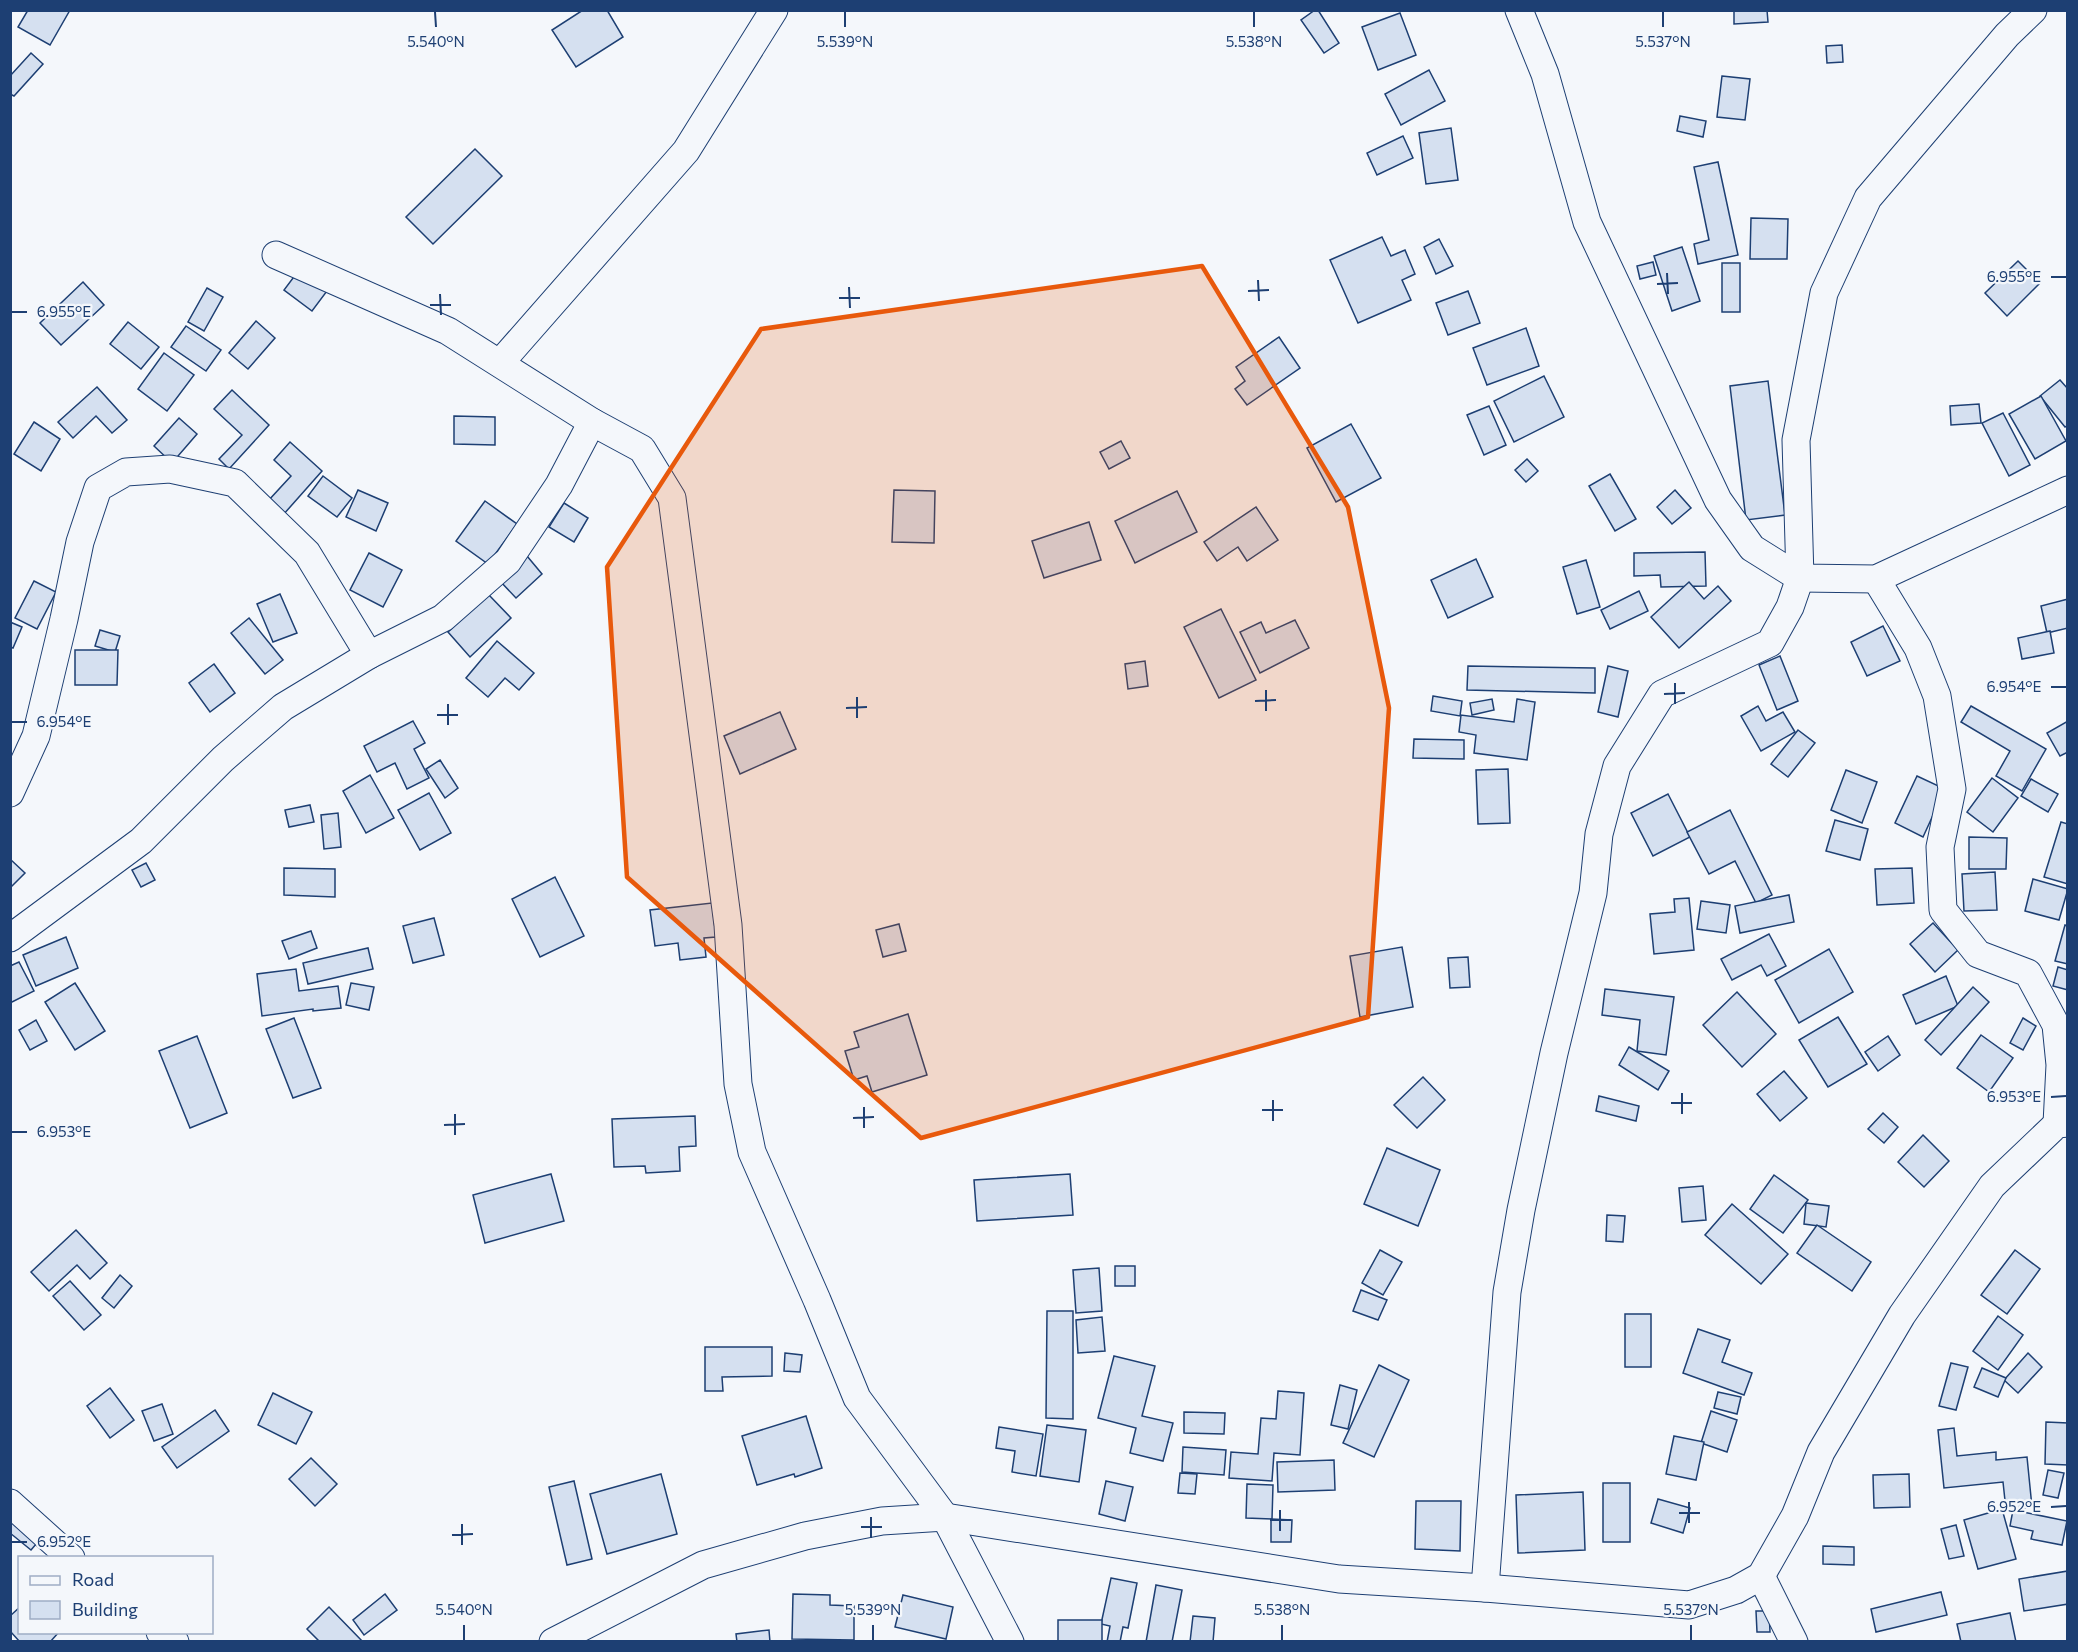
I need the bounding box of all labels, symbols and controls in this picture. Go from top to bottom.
text: 5.540°N [407,32,465,50]
text: 5.539°N [817,32,873,50]
text: 5.538°N [1226,32,1282,50]
text: 5.537°N [1635,32,1691,50]
text: 6.955°E [1987,267,2041,285]
text: 6.955°E [37,302,91,320]
text: 6.954°E [1987,677,2041,695]
text: 6.954°E [37,712,91,730]
text: 6.953°E [1987,1087,2041,1105]
text: 6.953°E [37,1122,91,1140]
text: 6.952°E [1987,1497,2041,1515]
text: 6.952°E [37,1532,91,1550]
legend [18,1556,213,1634]
text: Road [72,1568,114,1590]
text: Building [72,1598,138,1620]
text: 5.540°N [435,1600,493,1618]
text: 5.539°N [845,1600,901,1618]
text: 5.538°N [1254,1600,1310,1618]
text: 5.537°N [1663,1600,1719,1618]

